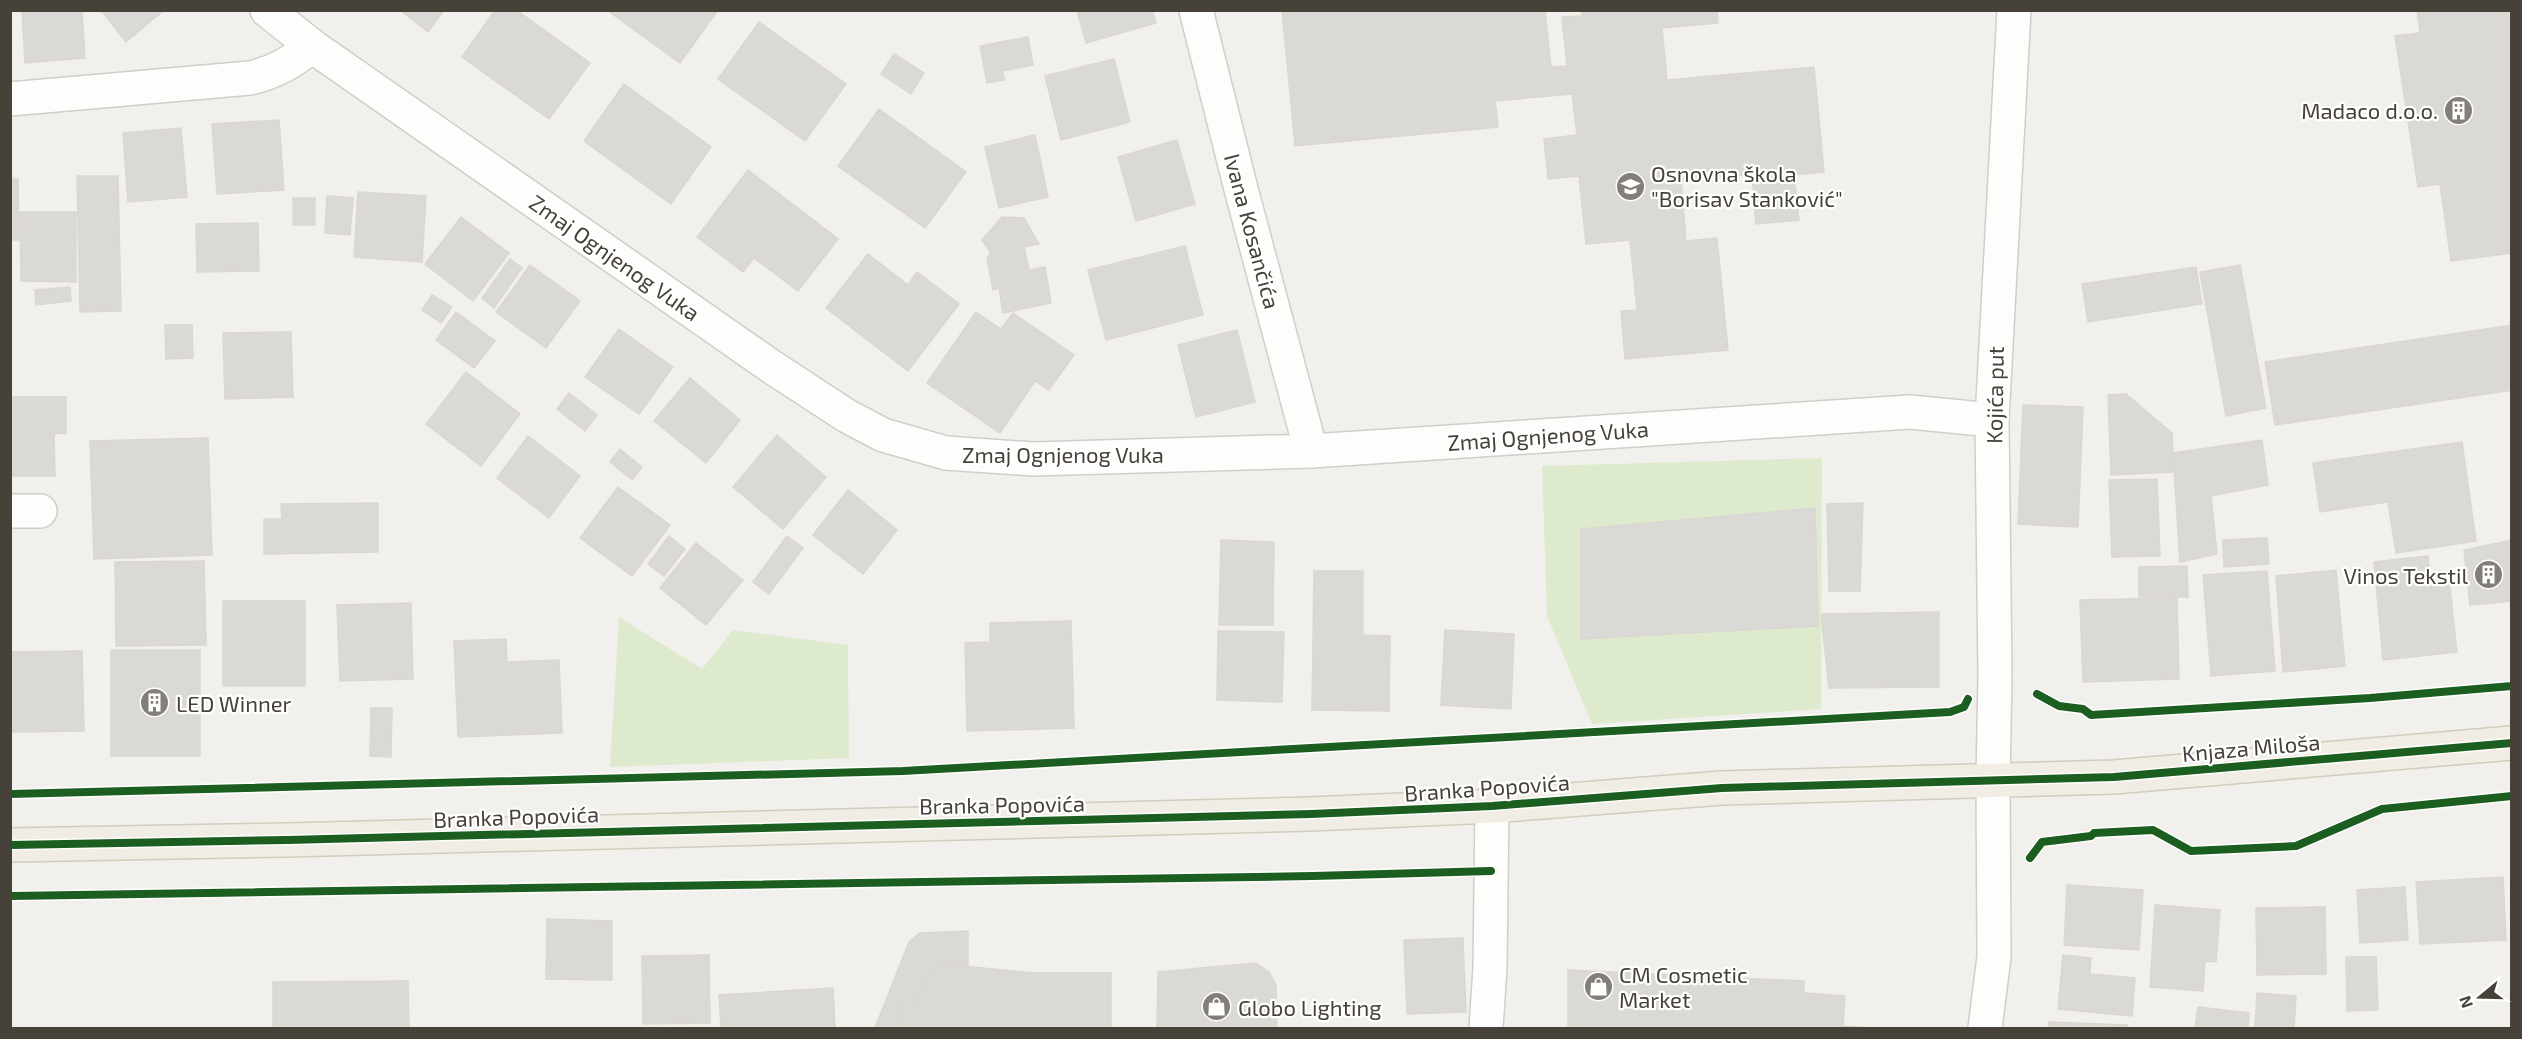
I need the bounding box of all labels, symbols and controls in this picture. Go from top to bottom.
building icon: Madaco d.o.o. [2443,94,2475,126]
place label: Madaco d.o.o. [2301,97,2438,123]
street label: Ivana Kosančića [1220,151,1286,311]
place label: Osnovna škola "Borisav Stanković" [1651,160,1843,211]
school or university icon: Osnovna škola "Borisav Stanković" [1614,170,1646,202]
street label: Zmaj Ognjenog Vuka [524,188,705,326]
street label: Kojića put [1980,346,2009,444]
street label: Zmaj Ognjenog Vuka [1446,415,1650,456]
street label: Zmaj Ognjenog Vuka [962,441,1164,468]
building icon: Vinos Tekstil [2473,559,2505,591]
place label: Vinos Tekstil [2343,562,2468,588]
building icon: LED Winner [139,687,171,719]
place label: LED Winner [176,690,292,716]
street label: Knjaza Miloša [2181,728,2321,767]
street label: Branka Popovića [1403,768,1571,806]
street label: Branka Popovića [919,790,1085,818]
street label: Branka Popovića [433,800,599,832]
place label: CM Cosmetic Market [1619,961,1748,1012]
north arrow [2450,967,2510,1027]
shop icon: CM Cosmetic Market [1582,971,1614,1003]
shop icon: Globo Lighting [1201,991,1233,1023]
text: N [2454,993,2476,1011]
place label: Globo Lighting [1238,994,1382,1020]

